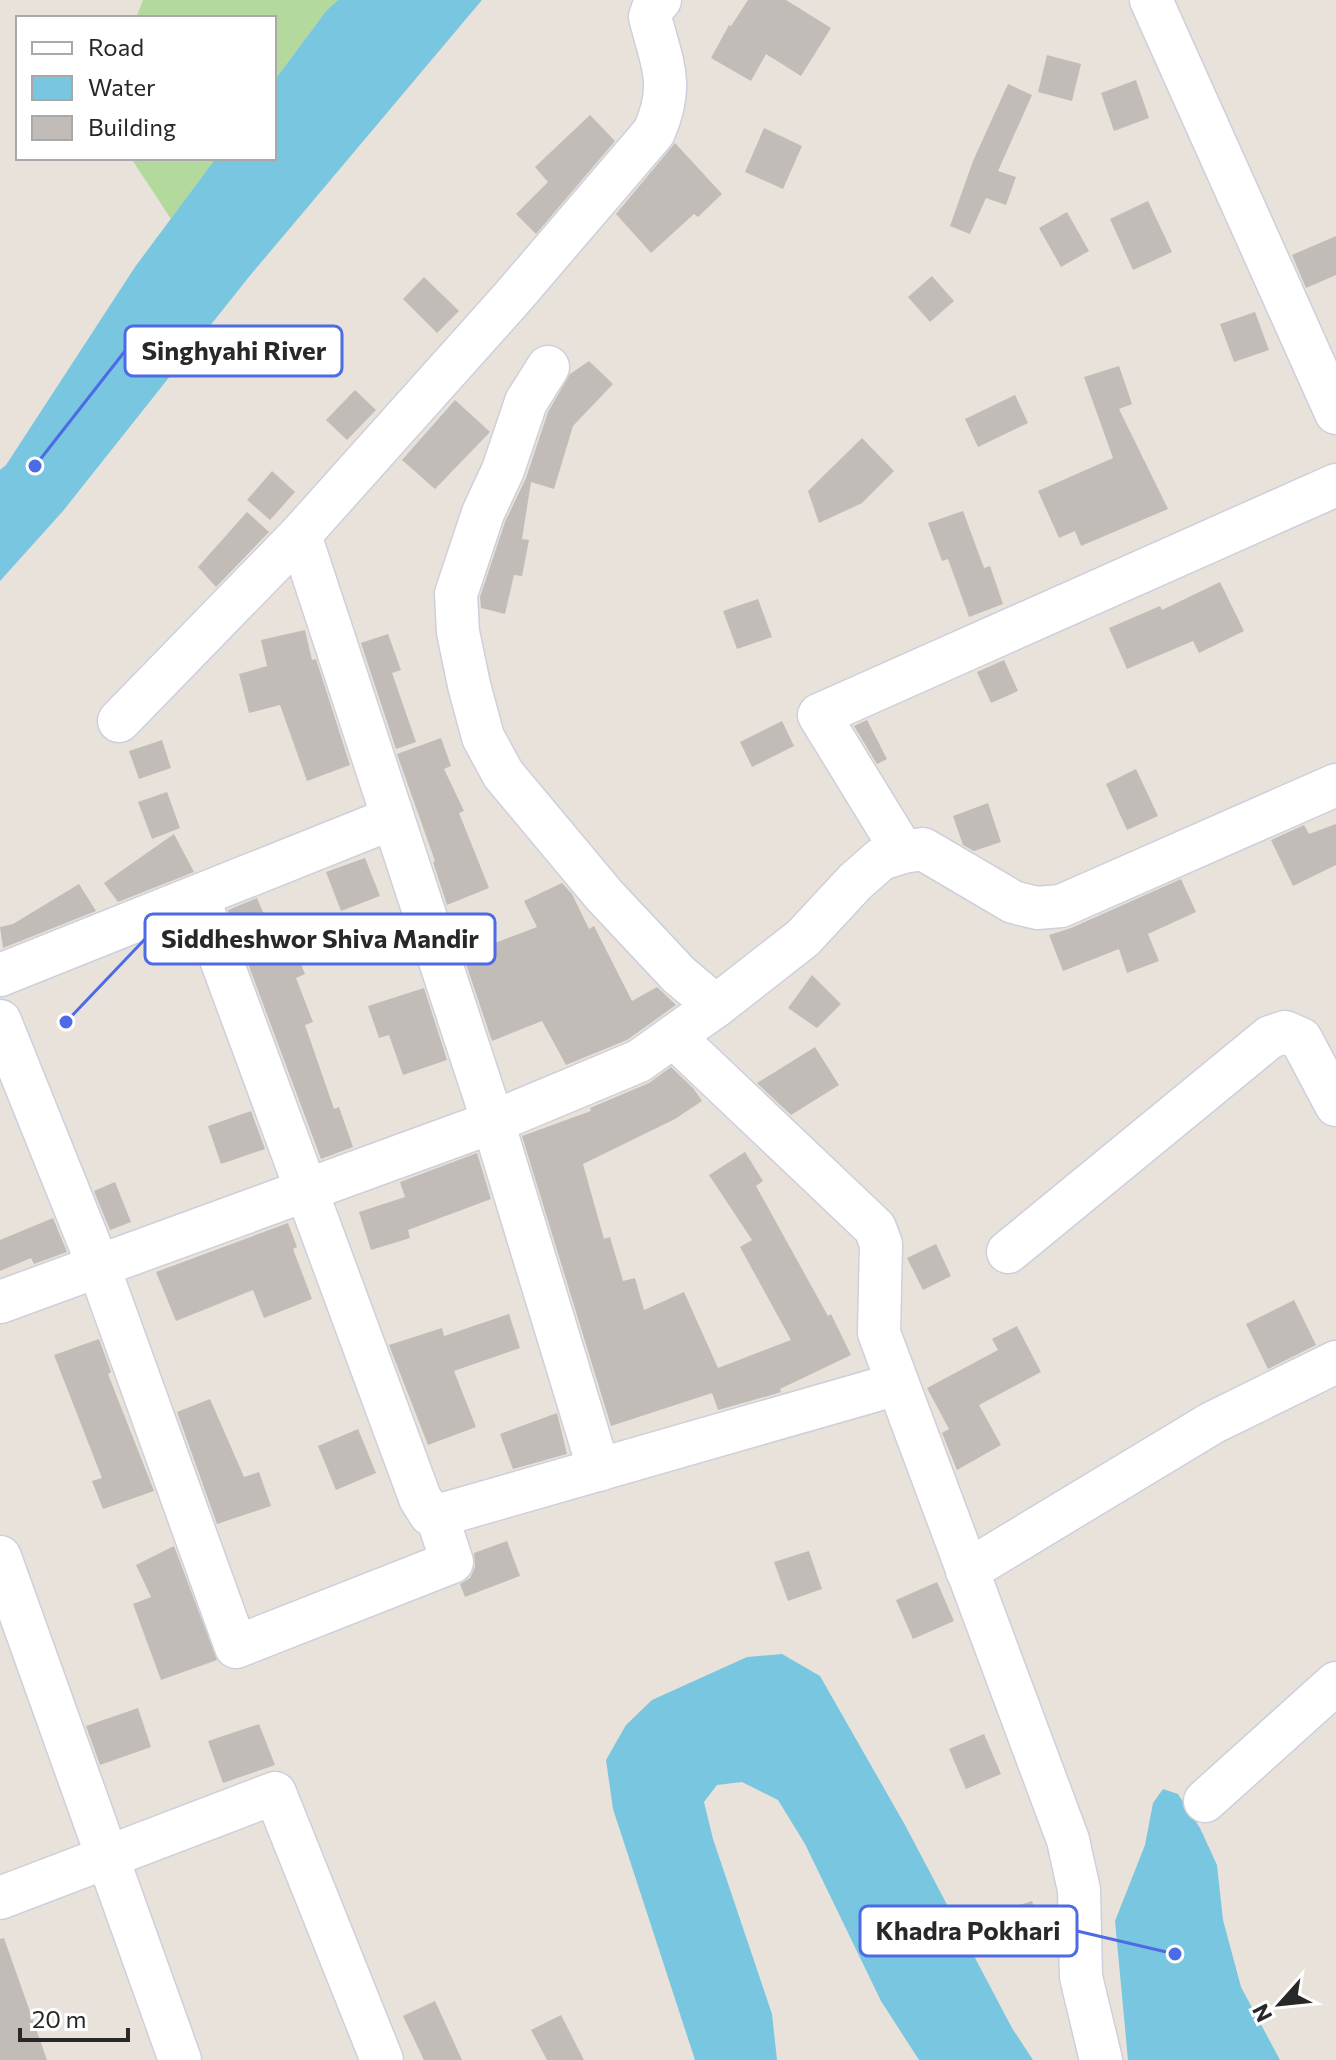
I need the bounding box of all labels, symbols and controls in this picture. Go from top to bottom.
legend [16,16,276,160]
text: Road [88,32,144,61]
text: Water [88,72,156,101]
text: Building [88,112,176,141]
callout: Singhyahi River [125,326,342,376]
text: Singhyahi River [141,334,327,365]
callout: Siddheshwor Shiva Mandir [145,914,495,964]
text: Siddheshwor Shiva Mandir [161,922,479,953]
callout: Khadra Pokhari [860,1906,1077,1956]
text: Khadra Pokhari [876,1914,1060,1945]
north arrow [1240,1964,1320,2044]
scale bar [20,1992,128,2042]
text: N [1246,2000,1278,2027]
text: 20 m [32,2004,86,2033]

